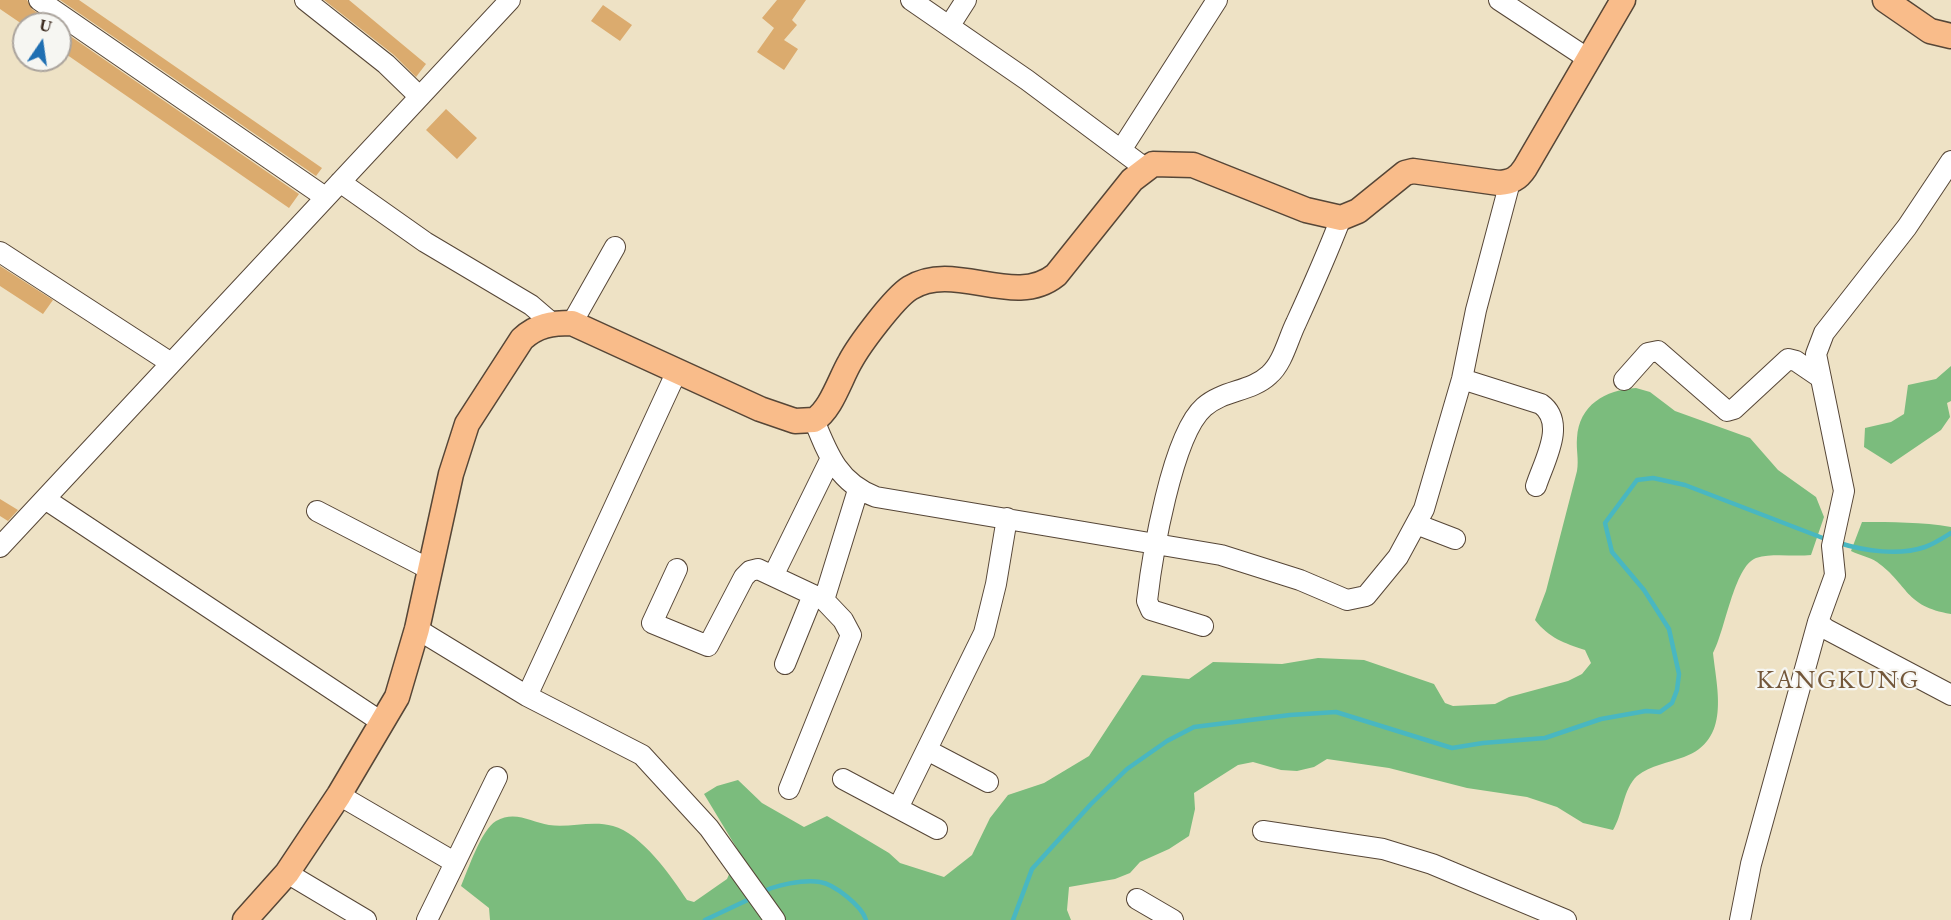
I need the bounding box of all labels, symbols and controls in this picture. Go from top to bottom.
north arrow [12,12,72,72]
text: U [38,14,54,37]
district label: KANGKUNG [1756,665,1920,697]

